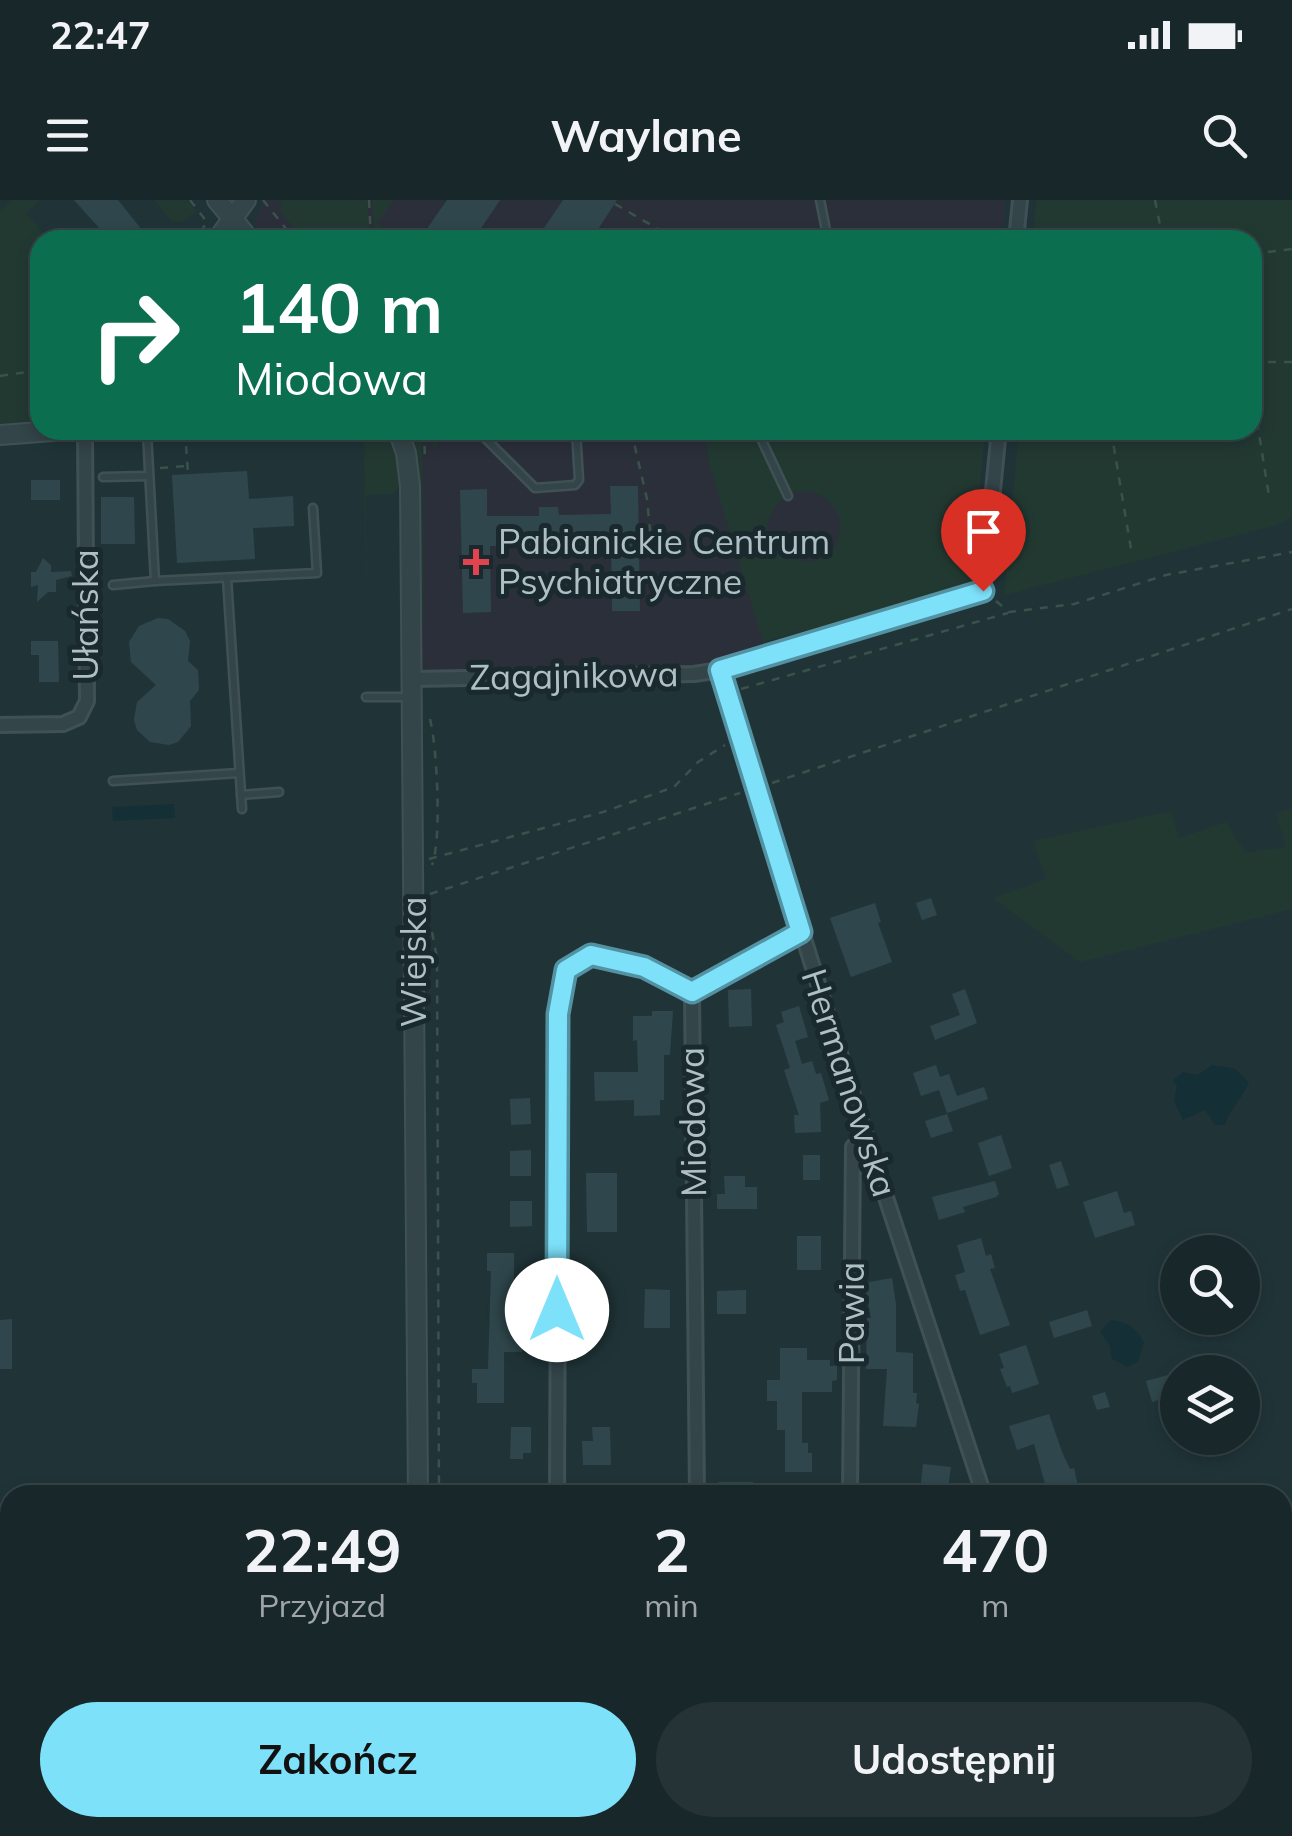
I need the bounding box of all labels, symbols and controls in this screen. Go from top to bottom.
text: 22:47 [50,11,151,59]
text: Waylane [550,107,742,163]
icon: menu [40,108,95,163]
icon: search [1197,108,1252,163]
text: 140 m [235,263,443,351]
icon: right [70,270,200,400]
text: Miodowa [235,350,428,406]
pin [941,489,1026,592]
icon: arrive [956,504,1011,559]
place label: Pabianickie Centrum Psychiatryczne [498,519,830,603]
street label: Ułańska [63,549,107,681]
marker: Pabianickie Centrum Psychiatryczne [463,549,489,575]
street label: Zagajnikowa [469,651,679,699]
street label: Wiejska [391,897,435,1027]
street label: Hermanowska [792,963,907,1202]
street label: Miodowa [669,1047,715,1197]
map controls [1160,1235,1260,1455]
button: search [1160,1235,1260,1335]
position arrow [505,1258,609,1362]
street label: Pawia [829,1262,873,1364]
button: layers [1160,1355,1260,1455]
text: 22:49 [243,1512,402,1587]
text: 2 [653,1512,689,1587]
text: 470 [941,1512,1049,1587]
text: Przyjazd [258,1585,386,1625]
text: min [644,1585,699,1625]
text: m [981,1585,1009,1625]
button: Zakończ [40,1702,636,1817]
button: Udostępnij [656,1702,1252,1817]

